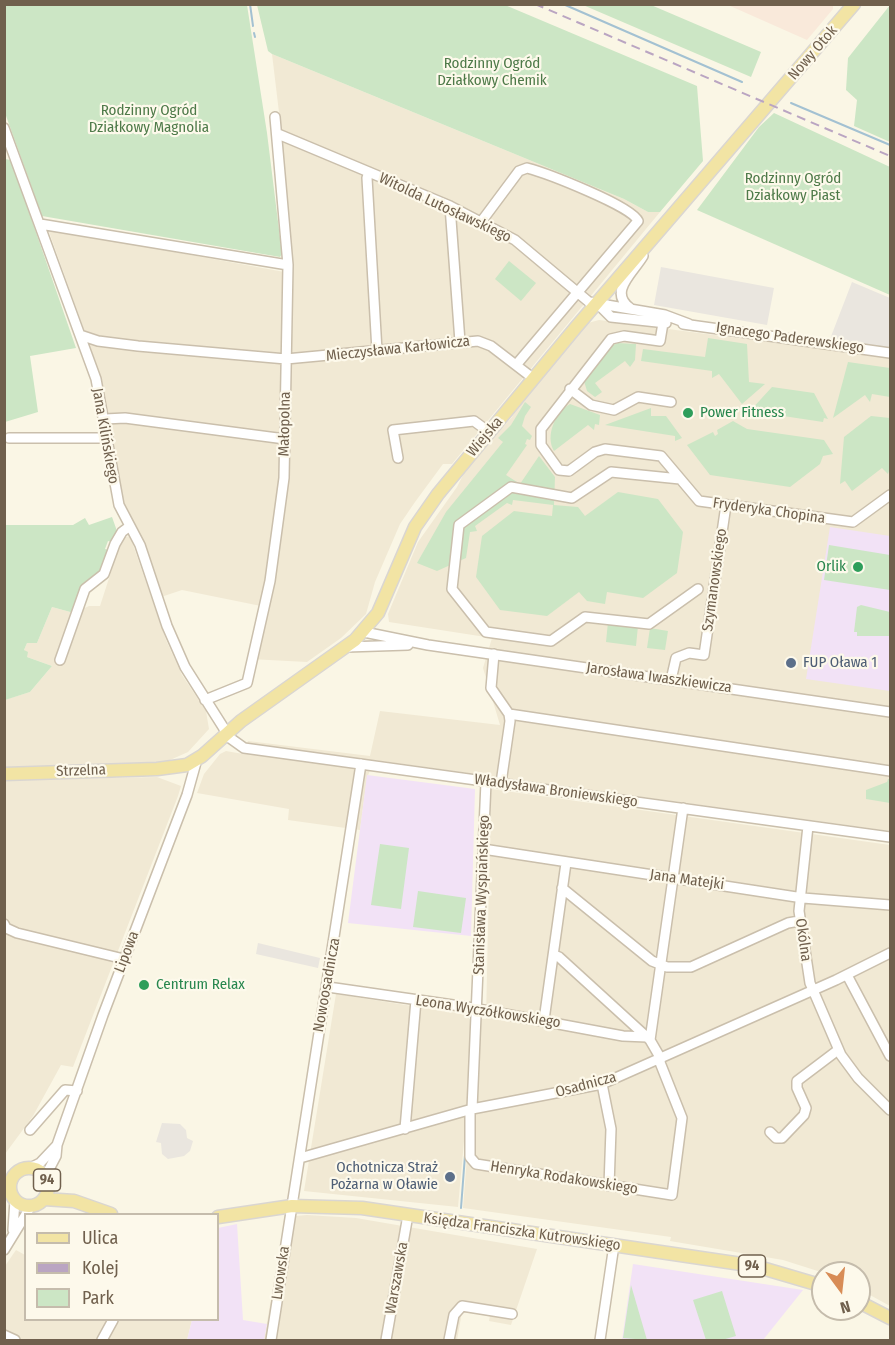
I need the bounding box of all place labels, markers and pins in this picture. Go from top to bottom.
place label: Power Fitness [700,404,784,422]
marker: Power Fitness [681,406,695,420]
place label: Orlik [817,558,846,576]
marker: Orlik [851,560,865,574]
place label: FUP Oława 1 [803,654,877,672]
marker: FUP Oława 1 [784,656,798,670]
place label: Centrum Relax [156,976,245,994]
marker: Centrum Relax [137,978,151,992]
place label: Ochotnicza Straż Pożarna w Oławie [330,1159,438,1194]
marker: Ochotnicza Straż Pożarna w Oławie [443,1170,457,1184]

